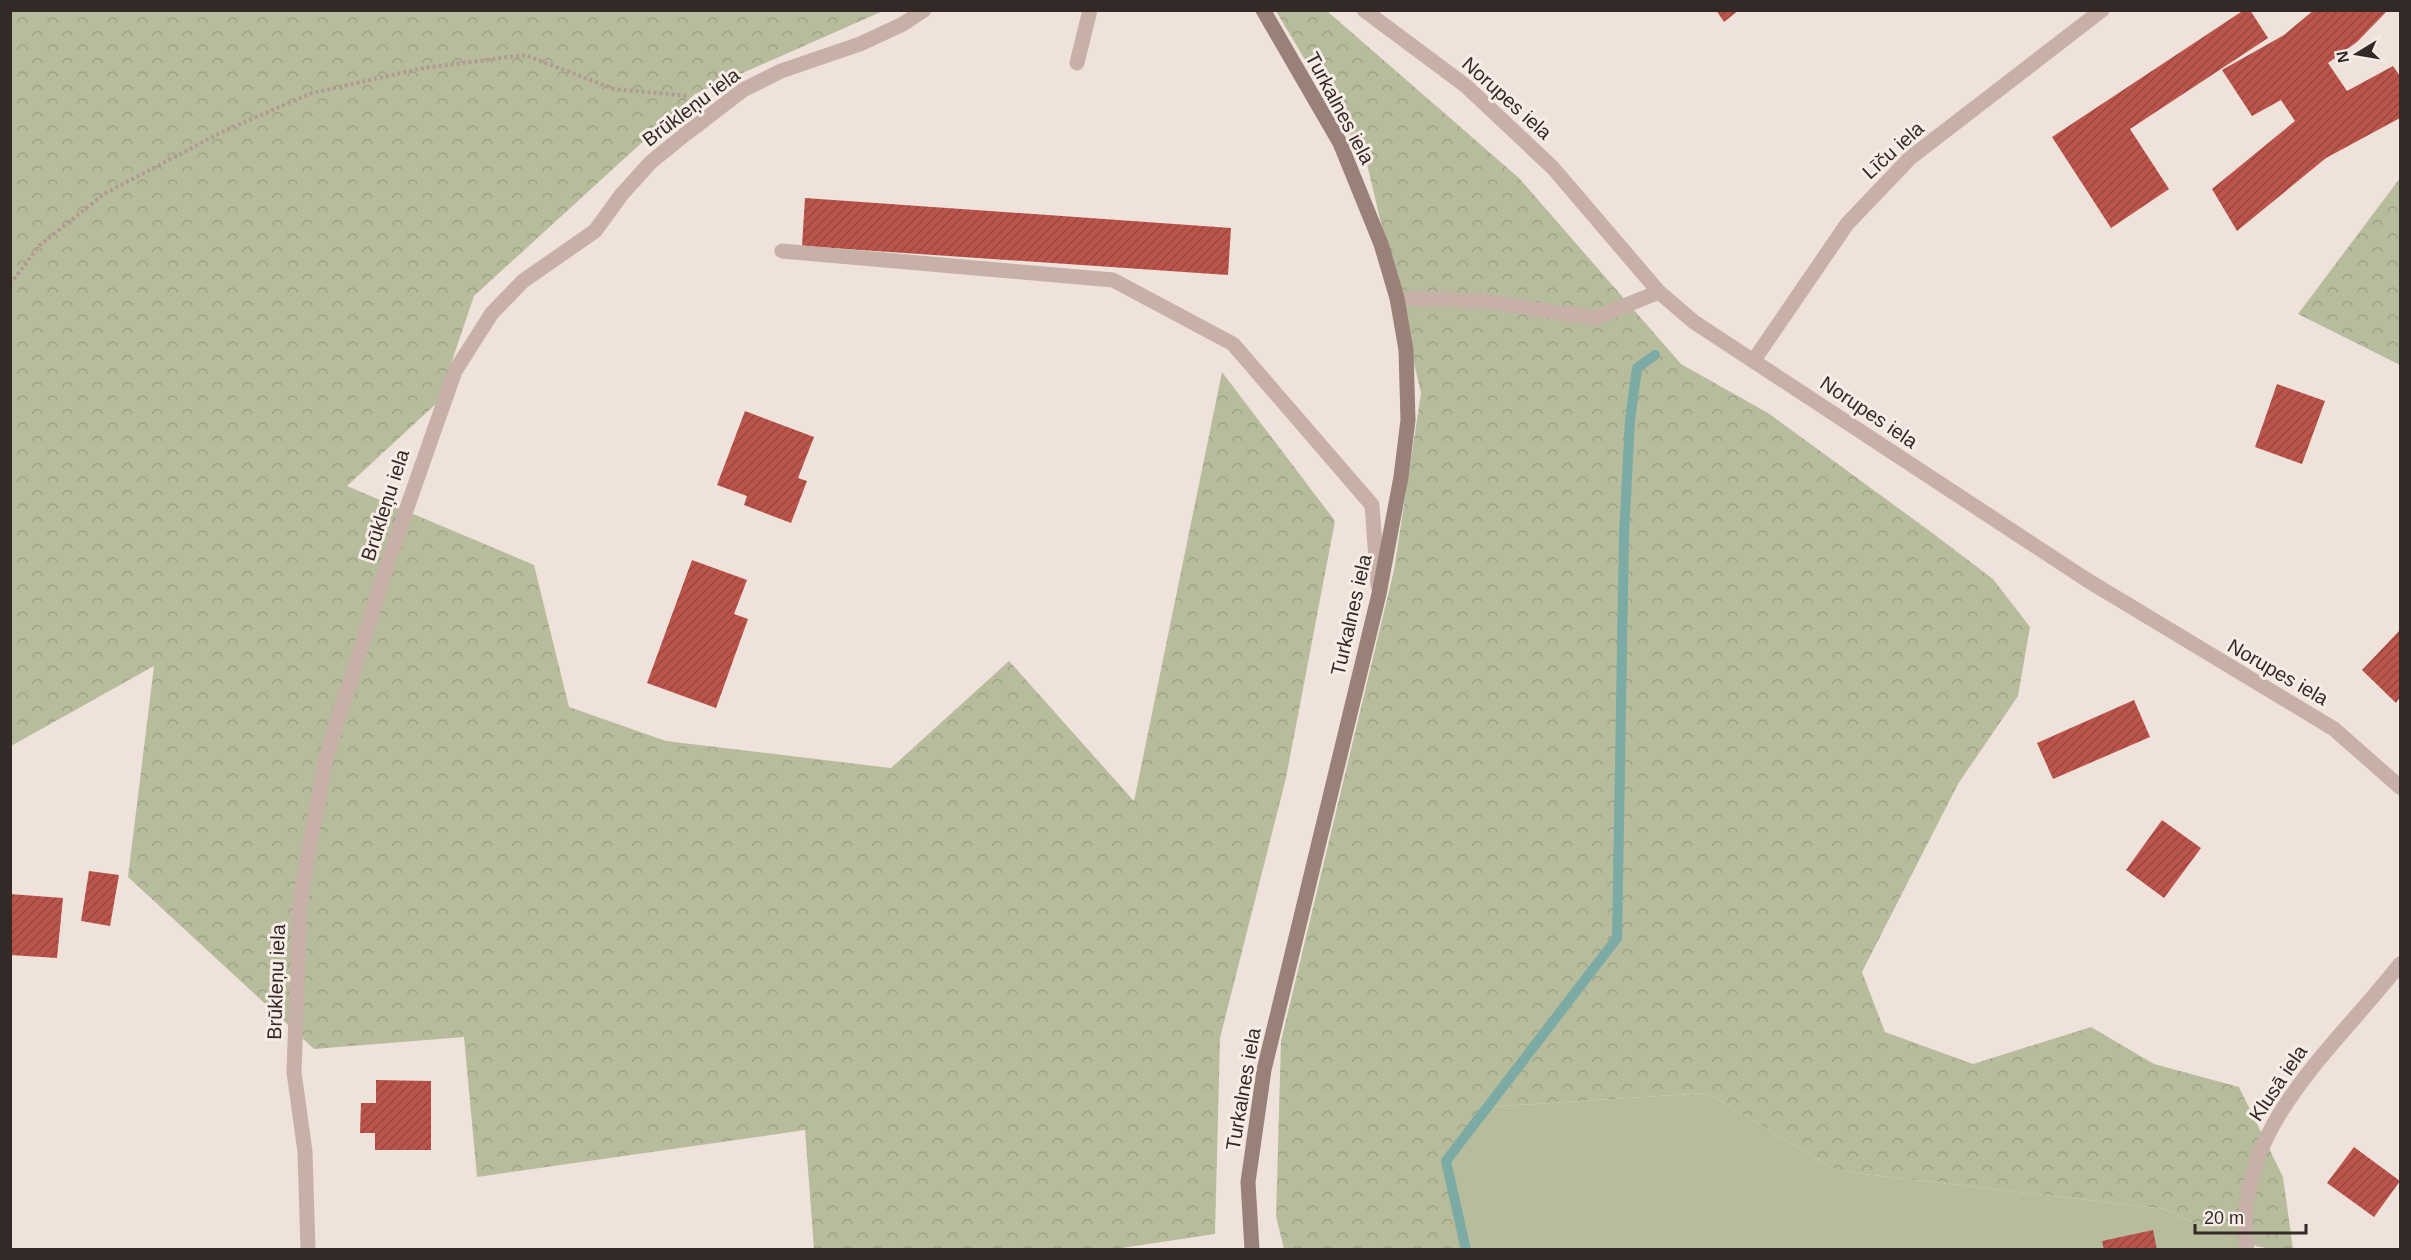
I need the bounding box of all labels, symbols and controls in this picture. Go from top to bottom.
north arrow [2327,24,2387,84]
street label: Turkalnes iela [1301,48,1379,169]
text: N [2333,49,2352,64]
street label: Norupes iela [1458,52,1557,144]
street label: Brūkleņu iela [638,63,744,151]
street label: Līču iela [1858,116,1929,183]
street label: Norupes iela [1816,371,1922,453]
street label: Brūkleņu iela [357,446,414,563]
street label: Turkalnes iela [1326,551,1376,678]
street label: Norupes iela [2224,634,2333,710]
street label: Brūkleņu iela [263,923,289,1040]
street label: Turkalnes iela [1221,1025,1265,1152]
street label: Klusā iela [2245,1040,2312,1125]
scale bar [2195,1197,2306,1235]
text: 20 m [2204,1208,2244,1228]

